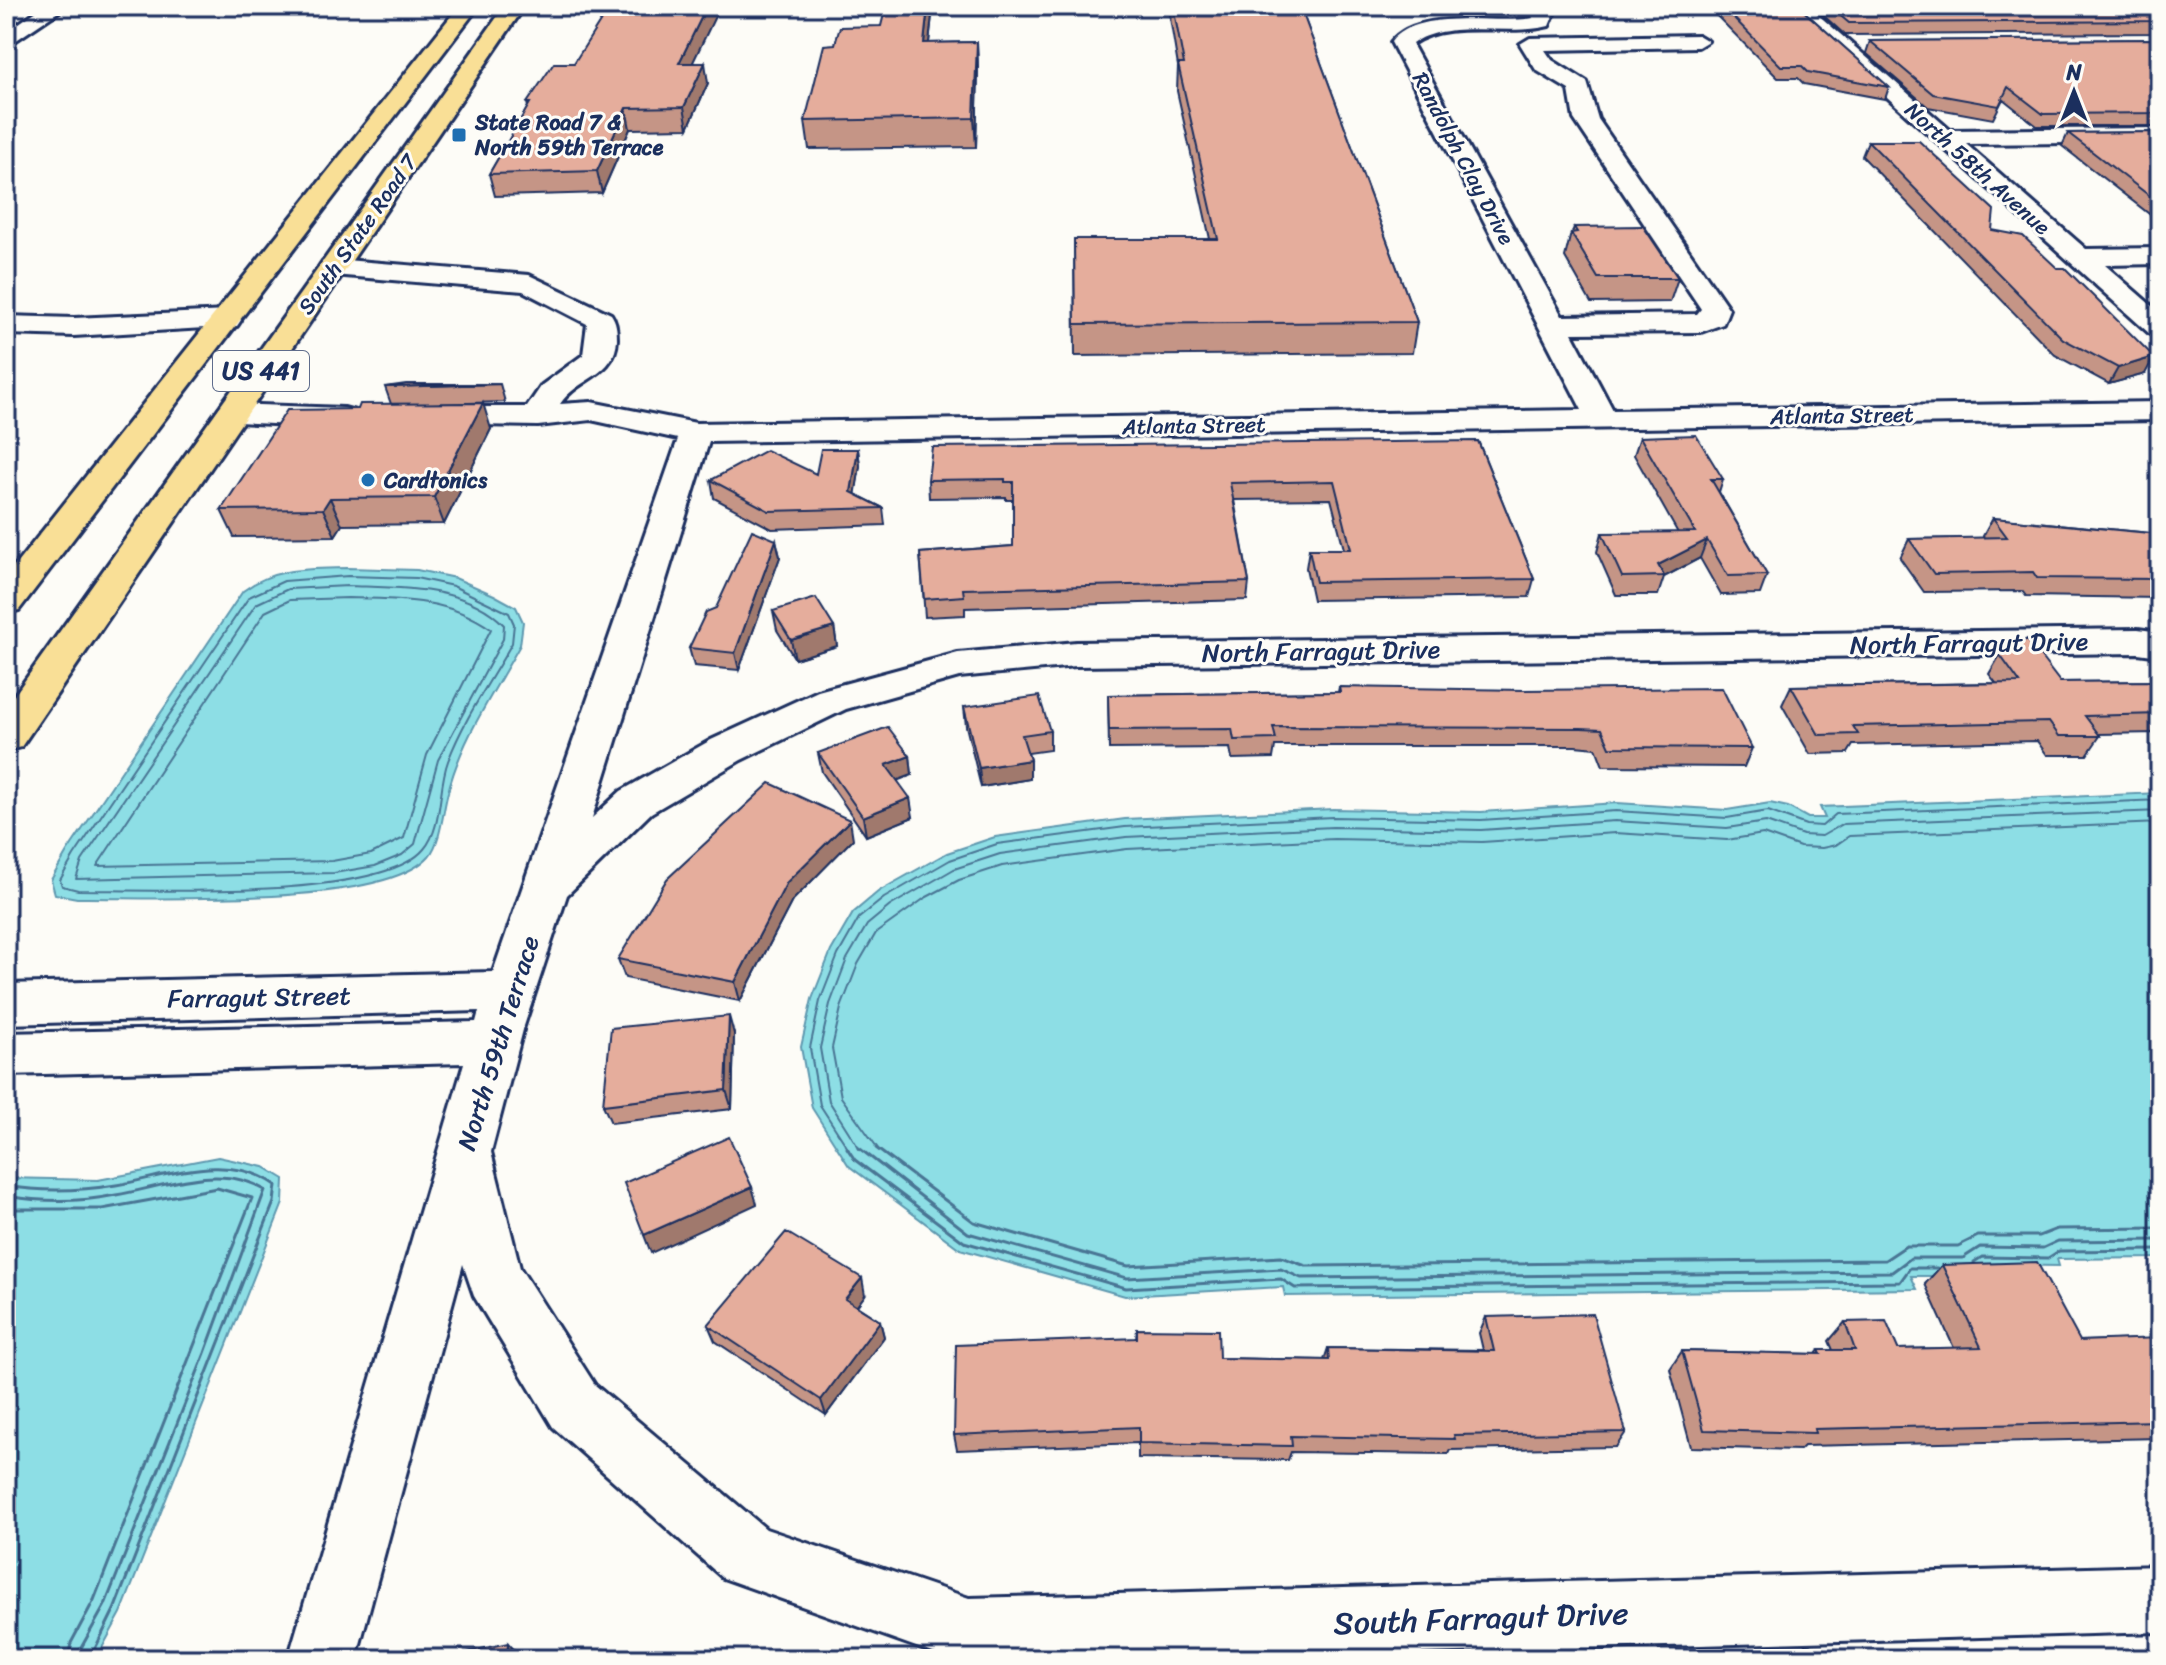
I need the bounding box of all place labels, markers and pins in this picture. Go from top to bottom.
place label: State Road 7 & North 59th Terrace [474,103,664,167]
marker: State Road 7 & North 59th Terrace [450,126,468,144]
place label: Cardtonics [383,461,488,500]
marker: Cardtonics [359,471,377,489]

